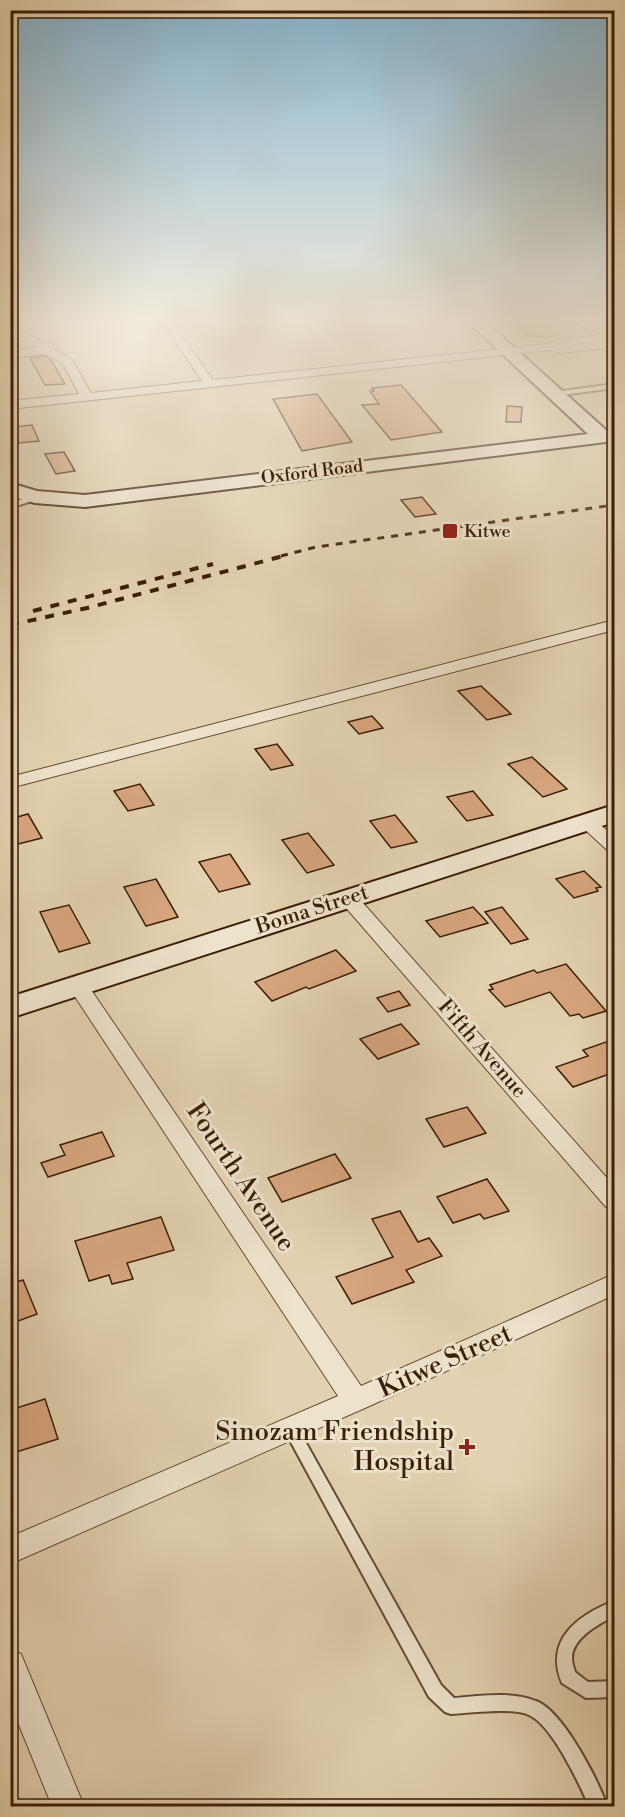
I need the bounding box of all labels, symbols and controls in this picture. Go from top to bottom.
street label: Oxford Road [260,454,365,490]
place label: Kitwe [464,520,511,543]
marker: Kitwe [441,522,459,540]
street label: Boma Street [251,879,372,941]
street label: Fifth Avenue [432,994,532,1104]
street label: Fourth Avenue [179,1096,303,1258]
street label: Kitwe Street [373,1317,517,1405]
place label: Sinozam Friendship Hospital [216,1416,454,1478]
marker: Sinozam Friendship Hospital [458,1438,476,1456]

